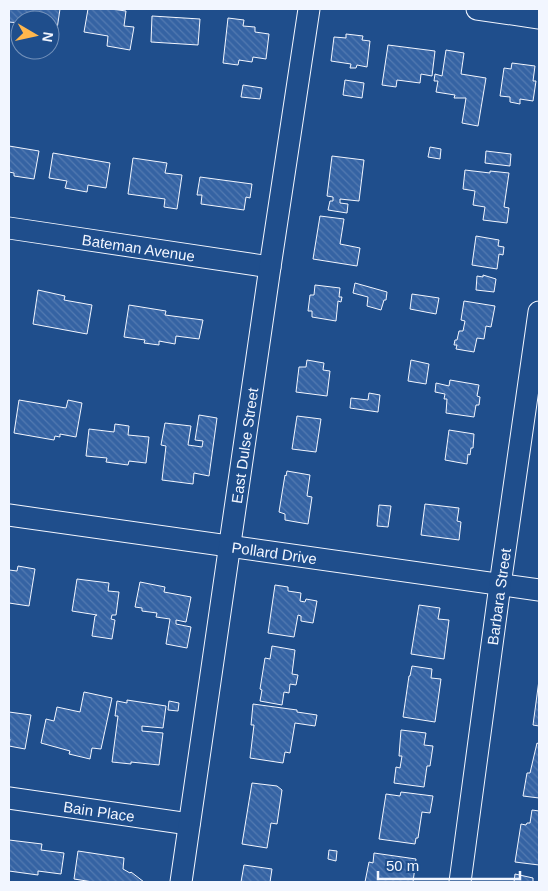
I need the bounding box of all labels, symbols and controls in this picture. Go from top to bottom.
north arrow [10,10,60,60]
text: N [39,31,57,43]
street label: Bateman Avenue [81,231,196,264]
street label: East Dulse Street [227,386,261,505]
street label: Pollard Drive [231,538,318,567]
street label: Barbara Street [484,546,514,646]
street label: Bain Place [62,797,136,825]
scale bar [378,848,520,880]
text: 50 m [386,857,419,874]

